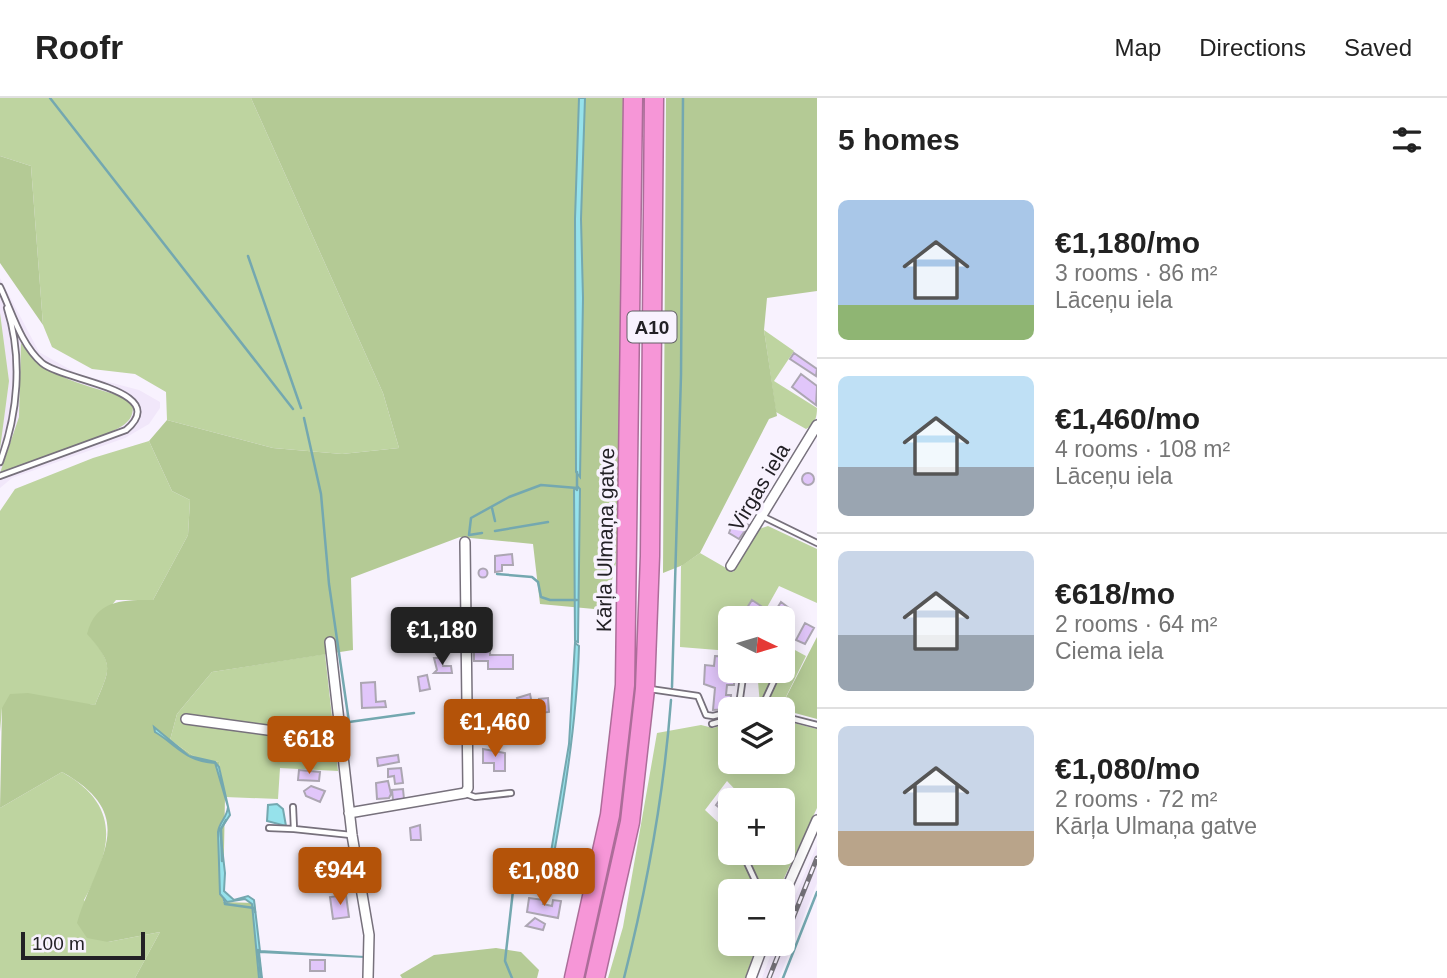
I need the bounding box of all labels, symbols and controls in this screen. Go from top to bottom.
text: Roofr [35,29,123,66]
text: Map [1115,34,1161,61]
text: Directions [1199,34,1306,61]
text: Saved [1344,34,1412,61]
icon: filters [1388,121,1426,159]
text: 5 homes [838,123,960,156]
text: €1,180/mo [1055,226,1200,259]
icon: home [894,228,978,312]
text: 3 rooms · 86 m² [1055,260,1217,286]
text: Lāceņu iela [1055,287,1173,313]
road number: A10 [628,312,676,342]
text: €1,460/mo [1055,402,1200,435]
icon: home [894,404,978,488]
text: 4 rooms · 108 m² [1055,436,1230,462]
street label: Virgas iela [724,439,794,535]
street label: Kārļa Ulmaņa gatve [592,448,618,632]
text: Lāceņu iela [1055,463,1173,489]
text: €618/mo [1055,577,1175,610]
icon: home [894,579,978,663]
north arrow [718,606,794,682]
map controls [718,606,795,956]
pin: €1,180 [385,608,499,667]
text: 2 rooms · 64 m² [1055,611,1217,637]
text: €1,180 [407,617,477,643]
text: Ciema iela [1055,638,1164,664]
button: layers [718,697,795,774]
pin: €1,460 [438,700,552,759]
text: €1,460 [460,709,530,735]
pin: €618 [268,716,350,776]
text: €618 [283,726,335,752]
text: €1,080/mo [1055,752,1200,785]
icon: home [894,754,978,838]
text: 2 rooms · 72 m² [1055,786,1217,812]
button: + [718,788,795,865]
text: Kārļa Ulmaņa gatve [1055,813,1257,839]
pin: €944 [299,848,381,907]
pin: €1,080 [487,848,601,908]
text: €944 [314,857,366,883]
text: €1,080 [509,858,579,884]
button: − [718,879,795,956]
scale bar [21,929,145,961]
text: 100 m [32,933,85,954]

